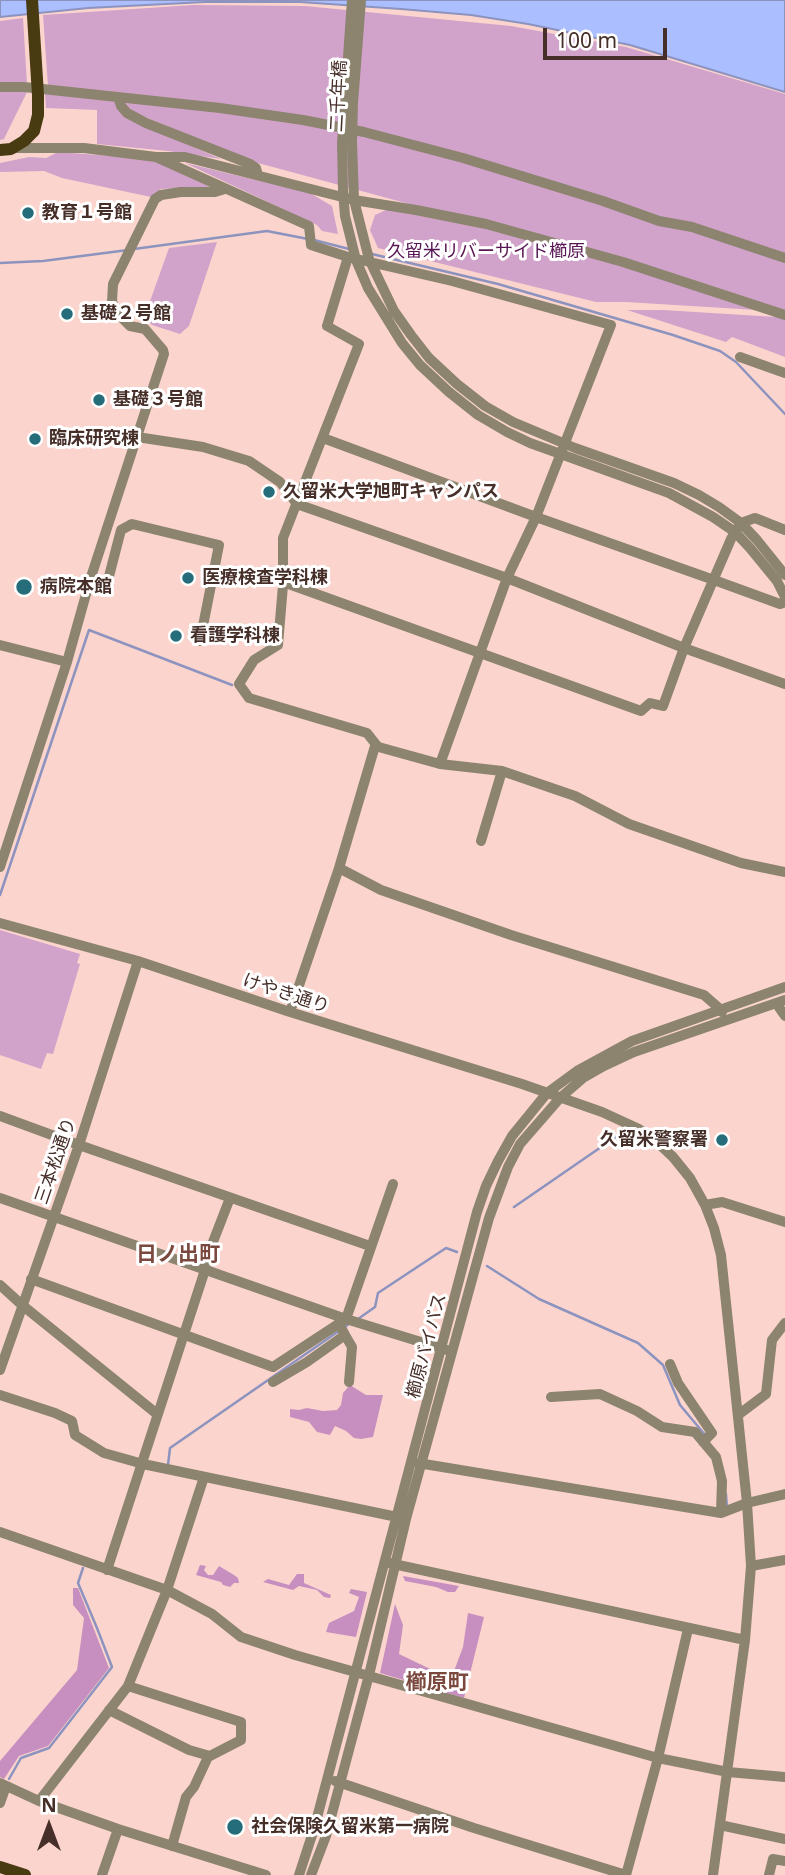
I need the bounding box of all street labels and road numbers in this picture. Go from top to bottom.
street label: 二千年橋 [326,59,352,133]
street label: けやき通り [240,970,332,1018]
street label: 三本松通り [31,1115,81,1207]
street label: 櫛原バイパス [403,1291,451,1401]

